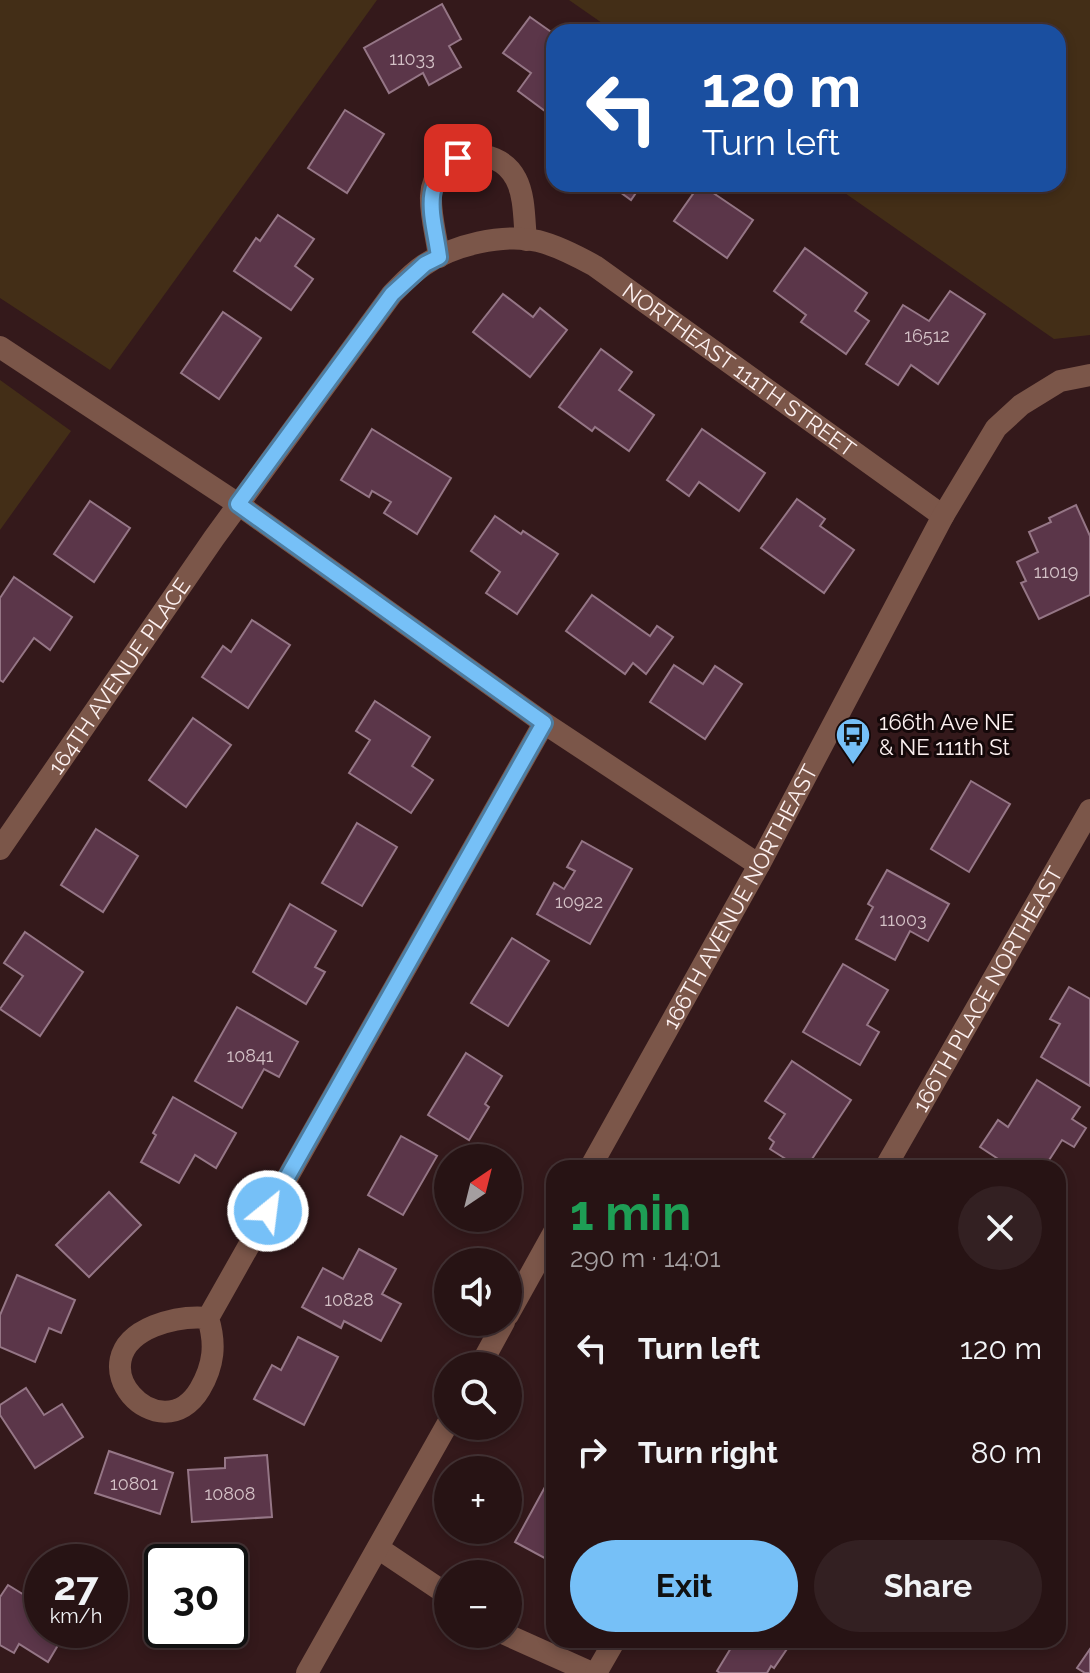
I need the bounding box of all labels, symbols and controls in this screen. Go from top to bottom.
house number: 11033 [389,48,435,69]
text: 120 m [702,54,861,120]
icon: left [570,56,674,160]
text: Turn left [702,121,840,163]
pin [424,124,492,192]
icon: arrive [436,136,480,180]
street label: NORTHEAST 111TH STREET [618,277,861,462]
house number: 16512 [904,325,950,346]
house number: 11019 [1034,561,1078,582]
street label: 164TH AVENUE PLACE [43,573,196,779]
place label: 166th Ave NE & NE 111th St [879,709,1014,760]
bus stop icon: 166th Ave NE & NE 111th St [834,716,872,766]
street label: 166TH AVENUE NORTHEAST [657,760,823,1033]
street label: 166TH PLACE NORTHEAST [907,862,1068,1116]
house number: 10922 [555,891,603,912]
house number: 11003 [879,909,927,930]
house number: 10841 [227,1045,274,1066]
north arrow [434,1144,522,1232]
map controls [434,1144,522,1648]
position arrow [226,1169,310,1253]
text: 1 min [570,1185,691,1241]
button: close [958,1186,1042,1270]
text: 290 m · 14:01 [570,1243,721,1273]
button: sound [434,1248,522,1336]
house number: 10828 [324,1289,374,1310]
icon: left [570,1326,614,1370]
text: Turn left [638,1331,760,1366]
text: 120 m [960,1331,1042,1366]
button: search [434,1352,522,1440]
icon: right [570,1430,614,1474]
text: Turn right [638,1435,778,1470]
text: 80 m [971,1435,1042,1470]
button: + [434,1456,522,1544]
house number: 10801 [110,1473,158,1494]
house number: 10808 [204,1483,256,1504]
button: Exit [570,1540,798,1632]
button: Share [814,1540,1042,1632]
speed limit sign: 30 [144,1544,248,1648]
button: − [434,1560,522,1648]
text: 27 [53,1562,98,1609]
text: km/h [50,1604,102,1628]

